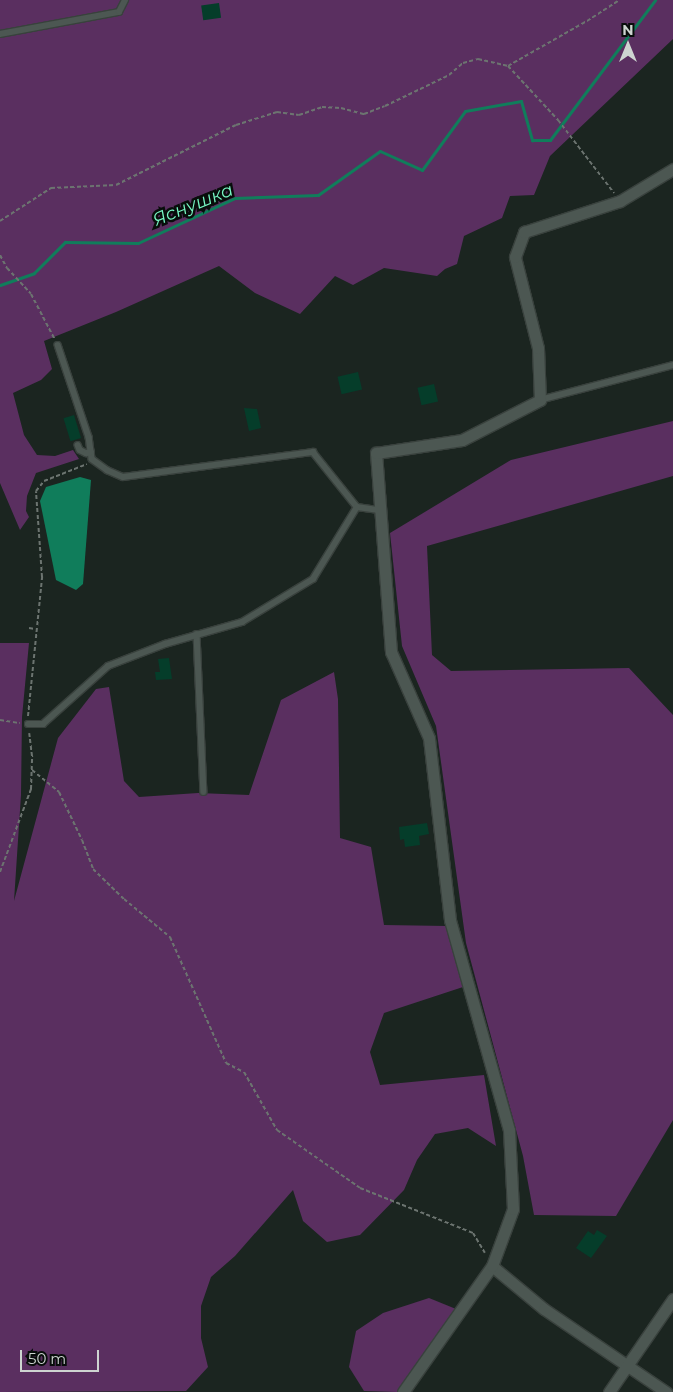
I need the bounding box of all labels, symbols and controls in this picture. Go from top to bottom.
north arrow [603,20,653,70]
text: N [622,21,634,39]
water label: Яснушка [150,179,236,231]
scale bar [22,1340,101,1372]
text: 50 m [28,1349,66,1368]

